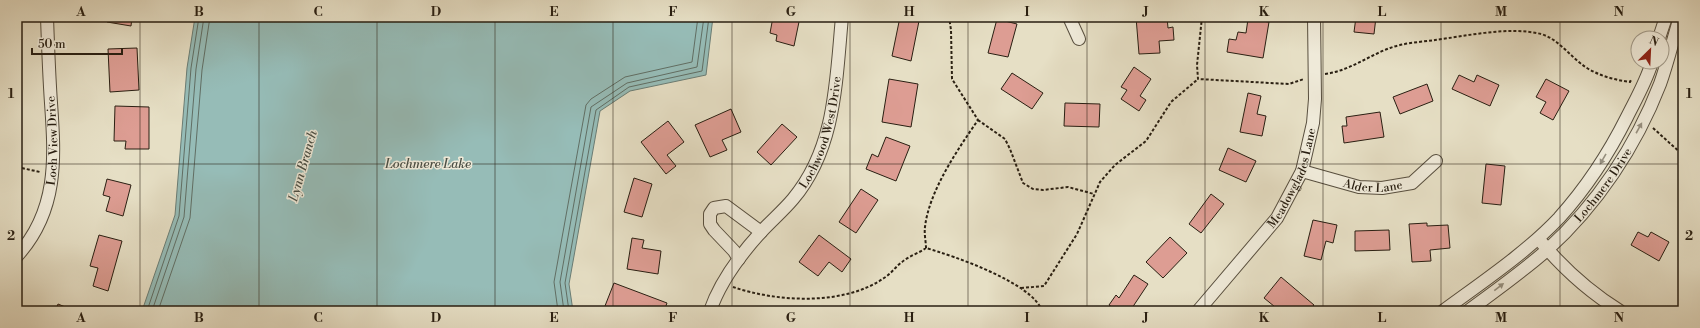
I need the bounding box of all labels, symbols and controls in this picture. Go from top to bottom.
text: A [75,4,86,20]
text: B [194,4,204,20]
text: C [313,4,323,20]
text: D [431,4,441,20]
text: E [549,4,559,20]
text: F [668,4,678,20]
text: G [786,4,797,20]
text: H [904,4,915,20]
text: I [1024,4,1030,20]
text: J [1141,4,1149,20]
text: K [1259,4,1270,20]
text: L [1378,4,1387,20]
text: M [1495,4,1507,20]
text: N [1614,4,1625,20]
scale bar [32,30,122,56]
north arrow [1630,30,1670,70]
text: N [1647,34,1661,50]
text: 50 m [38,37,66,52]
street label: Lochwood West Drive [796,76,844,192]
text: 1 [8,86,15,102]
text: 1 [1686,86,1693,102]
street label: Loch View Drive [43,96,61,187]
one-way arrow [1635,122,1642,134]
street label: Meadowglades Lane [1264,127,1319,231]
water label: Lynn Branch [285,128,321,204]
street label: Lochmere Drive [1571,145,1635,225]
one-way arrow [1599,153,1606,165]
water label: Lochmere Lake [384,156,471,172]
street label: Alder Lane [1341,175,1404,196]
text: 2 [7,228,15,244]
text: 2 [1685,228,1693,244]
one-way arrow [1494,283,1505,292]
text: A [75,310,86,326]
text: B [194,310,204,326]
text: C [313,310,323,326]
text: D [431,310,441,326]
text: E [549,310,559,326]
text: F [668,310,678,326]
text: G [786,310,797,326]
text: H [904,310,915,326]
text: I [1024,310,1030,326]
text: J [1141,310,1149,326]
text: K [1259,310,1270,326]
text: L [1378,310,1387,326]
text: M [1495,310,1507,326]
text: N [1614,310,1625,326]

